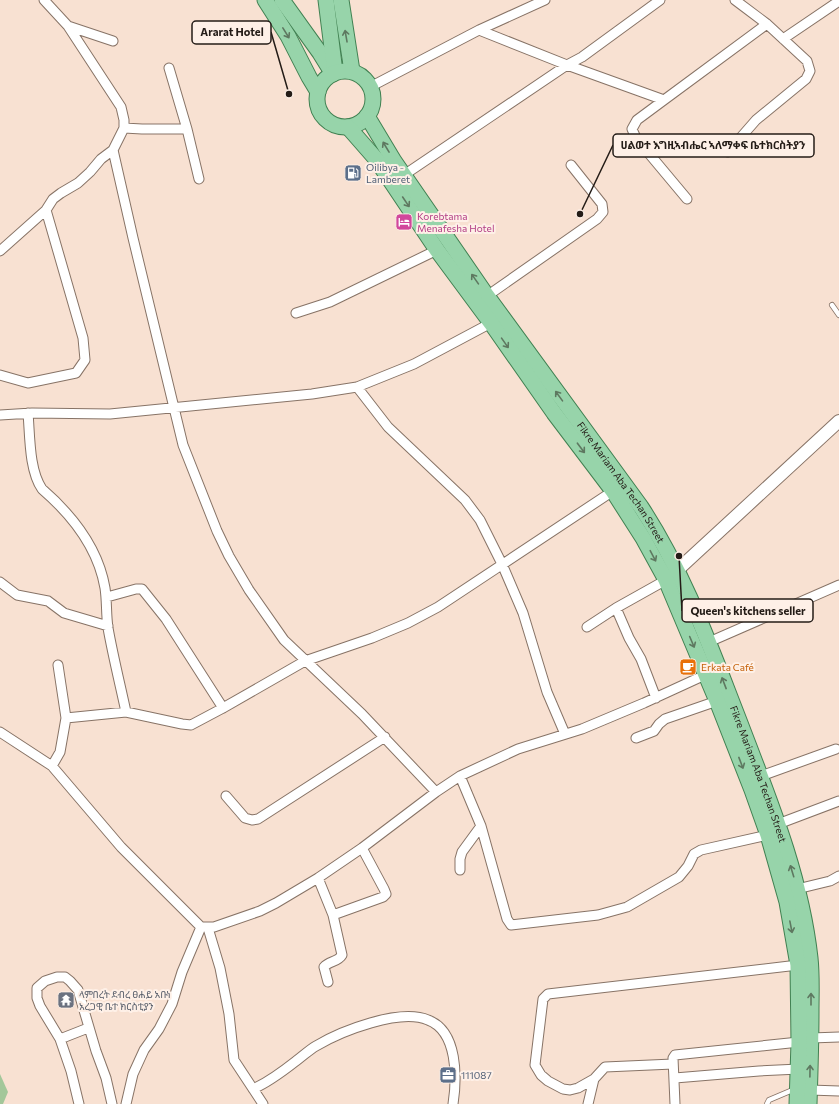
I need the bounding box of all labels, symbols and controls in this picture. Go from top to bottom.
callout: Ararat Hotel [192,21,271,44]
text: Ararat Hotel [200,25,264,38]
one-way arrow [282,27,290,38]
one-way arrow [341,30,349,43]
callout: ሀልወተ እግዚኣብሔር ኣለማቀፍ ቤተክርስትያን [613,134,814,157]
text: ሀልወተ እግዚኣብሔር ኣለማቀፍ ቤተክርስትያን [620,138,806,151]
one-way arrow [381,141,389,153]
place label: Oilibya - Lamberet [366,161,410,185]
fuel station icon: Oilibya - Lamberet [343,163,363,183]
one-way arrow [402,197,410,208]
place label: Korebtama Menafesha Hotel [417,210,494,234]
hotel icon: Korebtama Menafesha Hotel [394,212,414,232]
one-way arrow [471,274,479,285]
one-way arrow [501,337,509,348]
one-way arrow [555,390,564,401]
street label: Fikre Mariam Aba Techan Street [575,419,667,545]
one-way arrow [577,443,585,454]
one-way arrow [650,550,657,562]
callout: Queen's kitchens seller [682,599,813,622]
text: Queen's kitchens seller [690,604,806,617]
one-way arrow [688,636,696,648]
cafe icon: Erkata Café [678,657,698,677]
place label: Erkata Café [701,661,754,673]
one-way arrow [720,677,728,689]
street label: Fikre Mariam Aba Techan Street [728,704,789,844]
one-way arrow [737,756,745,768]
one-way arrow [788,864,795,877]
one-way arrow [788,920,796,933]
place label: ላምበረት ደብረ ፀሐይ አቡነ አረጋዊ ቤተ ክርስቲያን [79,988,171,1012]
temple icon: ላምበረት ደብረ ፀሐይ አቡነ አረጋዊ ቤተ ክርስቲያን [56,990,76,1010]
one-way arrow [807,993,815,1006]
office icon: 111087 [438,1065,458,1085]
one-way arrow [806,1065,814,1078]
place label: 111087 [461,1069,492,1081]

